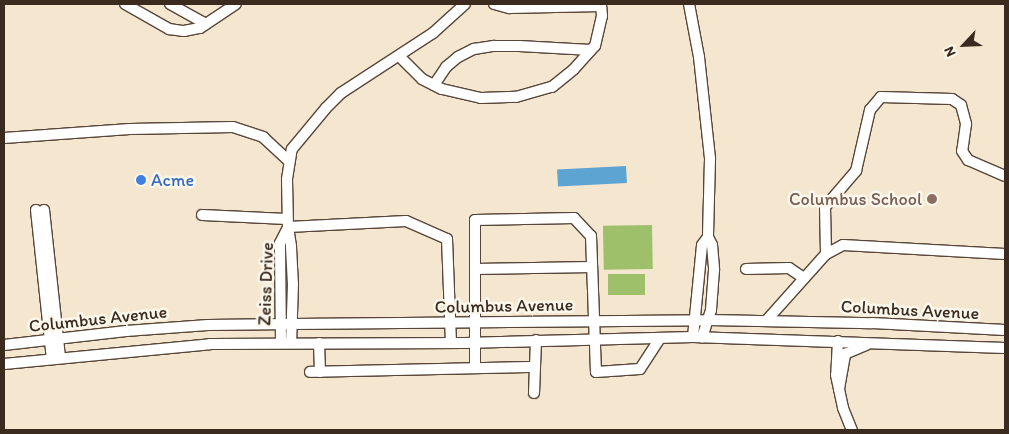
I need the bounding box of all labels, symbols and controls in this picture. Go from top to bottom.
north arrow [939,20,989,70]
text: N [940,44,960,59]
place label: Acme [151,169,194,191]
marker: Acme [135,174,147,186]
place label: Columbus School [789,188,922,210]
marker: Columbus School [926,193,938,205]
street label: Zeiss Drive [254,242,278,326]
street label: Columbus Avenue [435,294,573,318]
street label: Columbus Avenue [841,296,979,324]
street label: Columbus Avenue [28,301,168,337]

